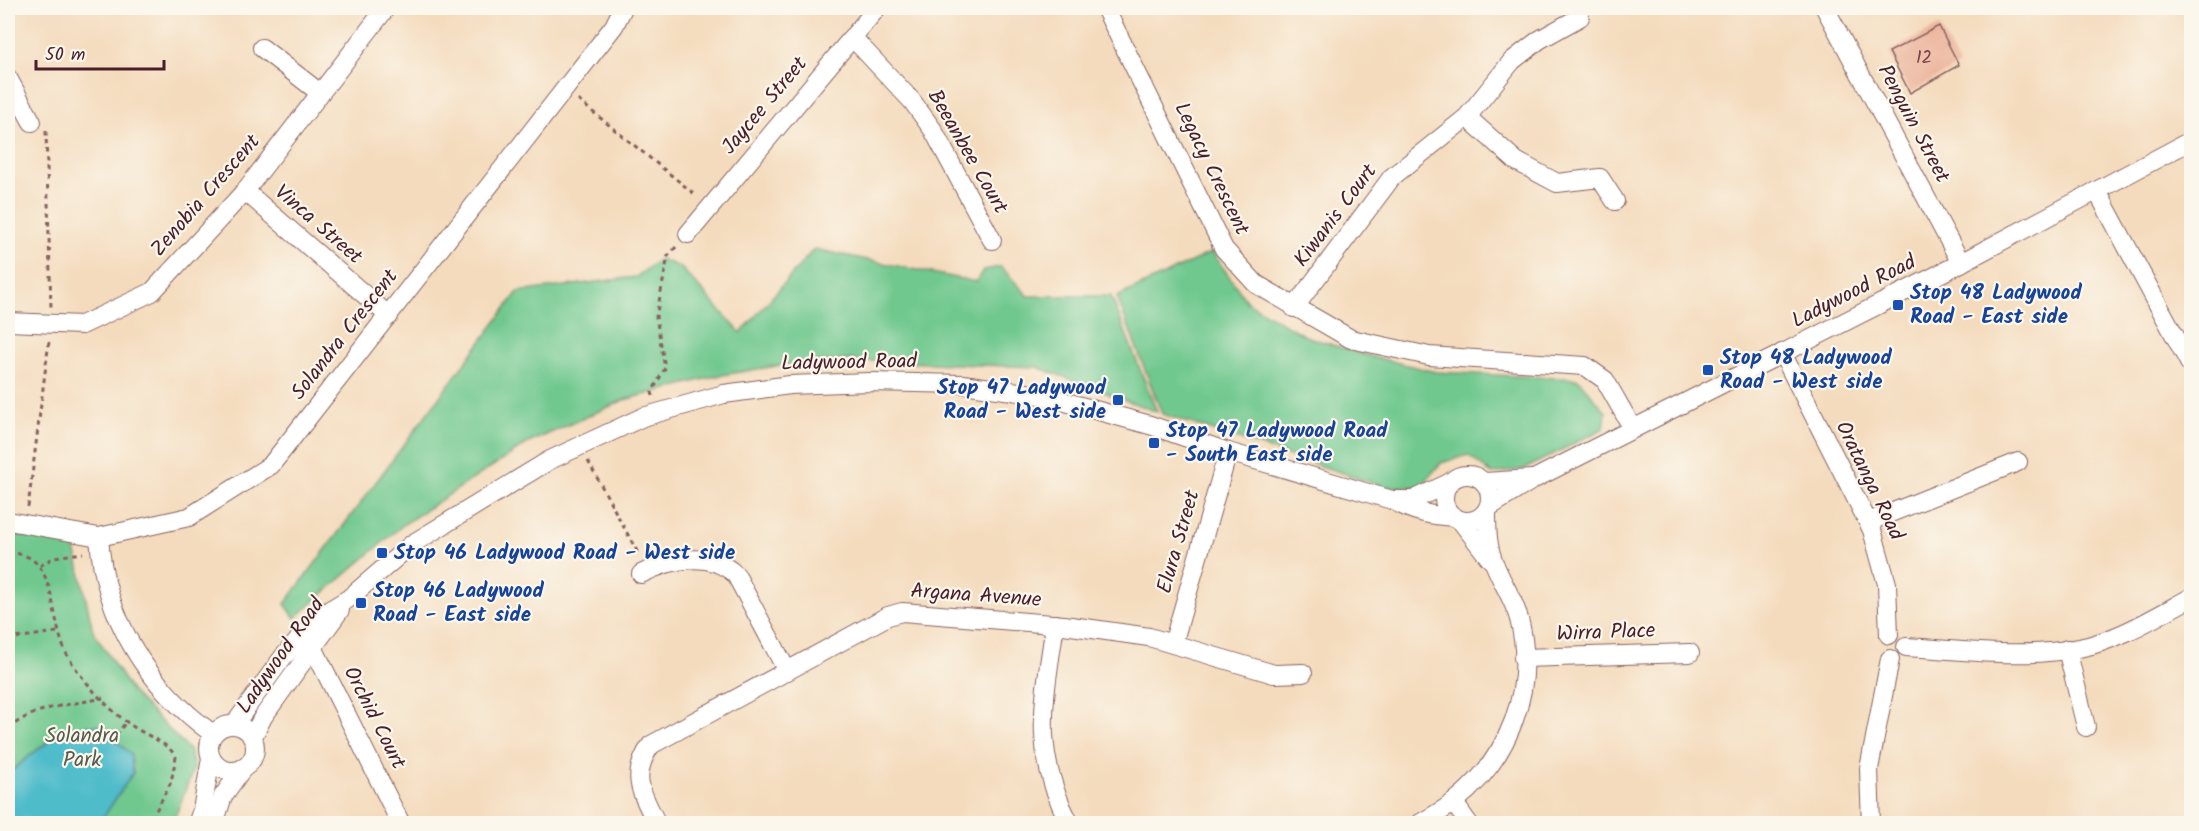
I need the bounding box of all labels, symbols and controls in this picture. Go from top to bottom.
scale bar [36,33,164,71]
text: 50 m [45,41,85,70]
house number: 12 [1916,44,1932,73]
street label: Jaycee Street [714,49,817,162]
street label: Penguin Street [1868,59,1958,190]
street label: Beeanbee Court [918,84,1016,221]
street label: Legacy Crescent [1165,97,1258,242]
street label: Zenobia Crescent [143,127,269,265]
street label: Kiwanis Court [1286,157,1386,275]
street label: Vinca Street [266,177,370,274]
street label: Ladywood Road [1786,246,1922,338]
street label: Solandra Crescent [283,262,407,408]
place label: Stop 48 Ladywood Road - East side [1910,277,2082,334]
marker: Stop 48 Ladywood Road - East side [1891,298,1905,312]
place label: Stop 48 Ladywood Road - West side [1720,342,1892,399]
street label: Ladywood Road [781,345,918,381]
marker: Stop 48 Ladywood Road - West side [1701,363,1715,377]
place label: Stop 47 Ladywood Road - West side [937,372,1107,429]
marker: Stop 47 Ladywood Road - West side [1111,393,1125,407]
place label: Stop 47 Ladywood Road - South East side [1166,415,1388,472]
street label: Oratanga Road [1826,416,1912,547]
marker: Stop 47 Ladywood Road - South East side [1147,436,1161,450]
street label: Elura Street [1149,486,1210,598]
place label: Stop 46 Ladywood Road - West side [394,537,735,570]
marker: Stop 46 Ladywood Road - West side [375,546,389,560]
place label: Stop 46 Ladywood Road - East side [373,575,544,632]
street label: Argana Avenue [910,575,1043,617]
street label: Ladywood Road [229,590,334,721]
marker: Stop 46 Ladywood Road - East side [354,596,368,610]
street label: Wirra Place [1556,615,1656,651]
street label: Orchid Court [334,661,414,776]
park label: Solandra Park [45,720,119,777]

